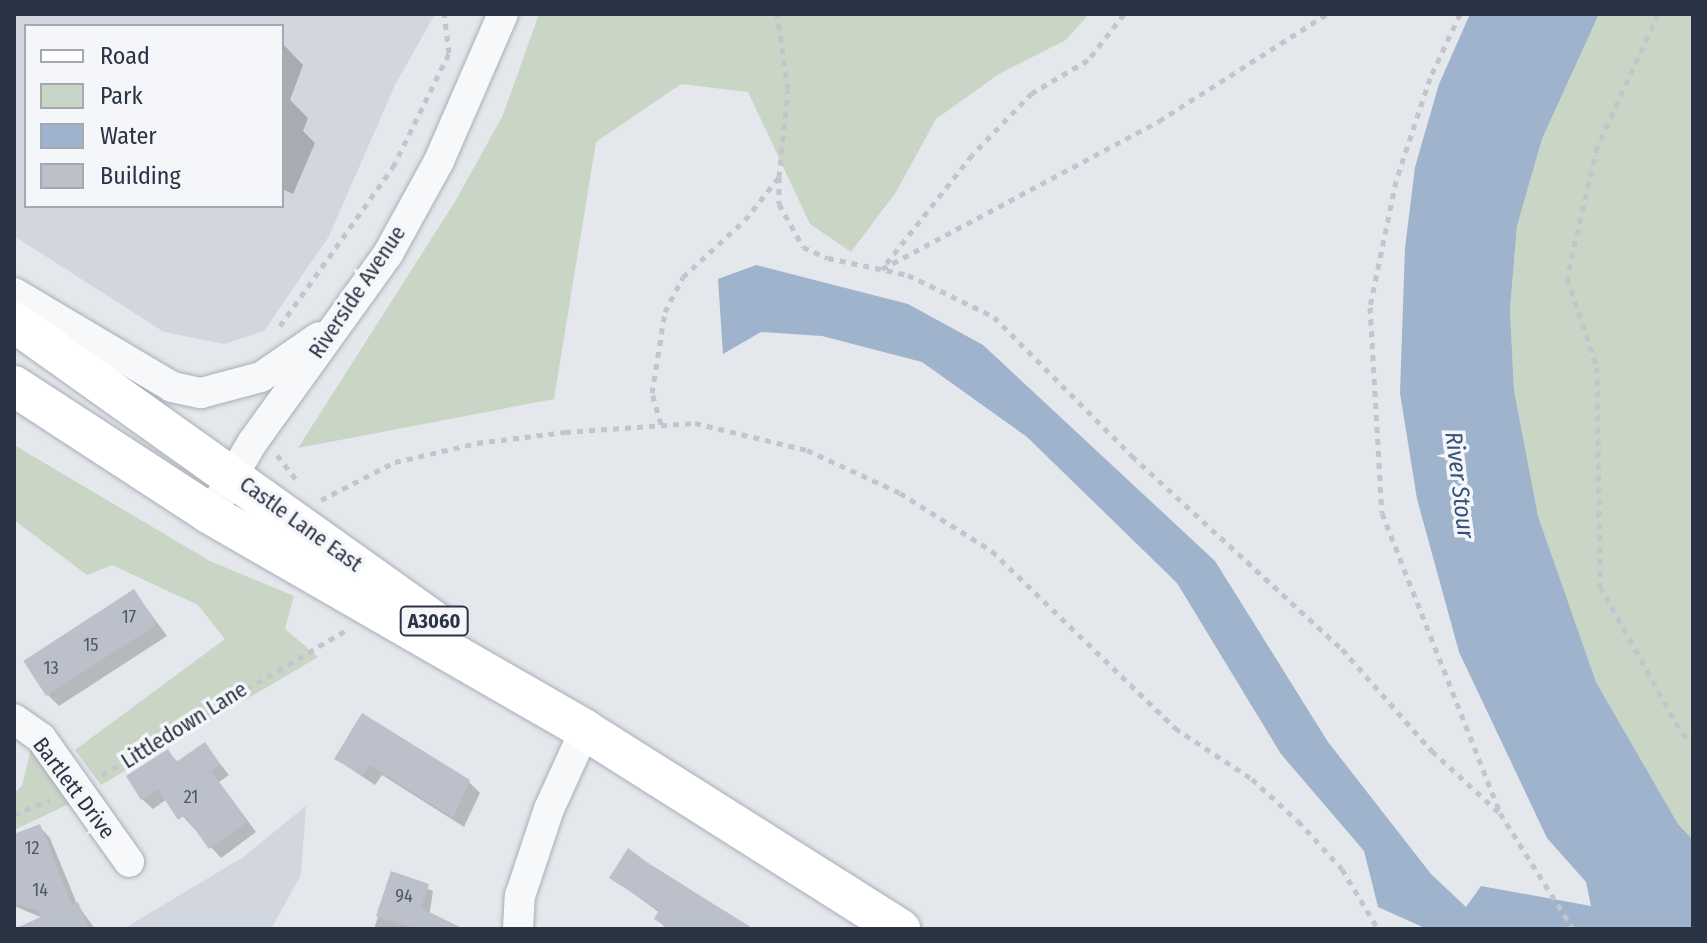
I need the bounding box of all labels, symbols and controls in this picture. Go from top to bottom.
legend [24,24,284,208]
text: Road [100,42,150,70]
text: Park [100,82,143,110]
text: Water [100,122,157,150]
text: Building [100,162,181,190]
street label: Riverside Avenue [303,221,411,363]
water label: River Stour [1438,430,1480,540]
street label: Castle Lane East [235,471,367,577]
road number: A3060 [398,605,470,637]
house number: 17 [122,606,136,628]
house number: 15 [83,634,99,656]
house number: 13 [43,657,59,679]
street label: Littledown Lane [116,676,252,774]
street label: Bartlett Drive [27,732,121,844]
house number: 21 [184,786,198,808]
house number: 12 [25,837,39,859]
house number: 14 [32,879,48,901]
house number: 94 [395,885,413,907]

